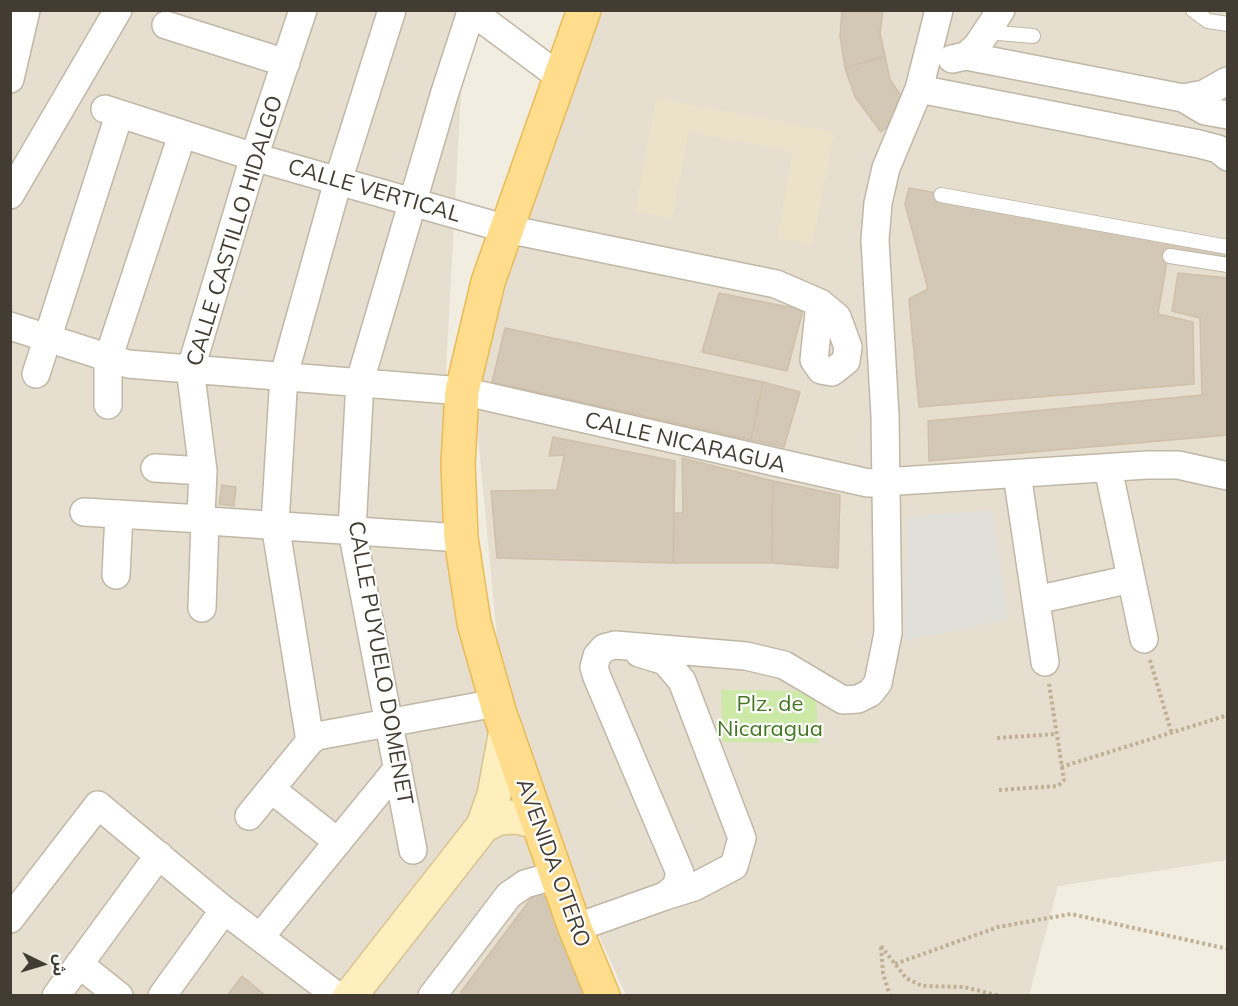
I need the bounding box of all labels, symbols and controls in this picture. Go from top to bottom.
street label: CALLE CASTILLO HIDALGO [181,93,289,369]
street label: CALLE VERTICAL [285,154,463,228]
street label: CALLE NICARAGUA [582,407,788,479]
street label: CALLE PUYUELO DOMENET [342,519,418,807]
park label: Plz. de Nicaragua [717,691,823,742]
street label: AVENIDA OTERO [510,775,596,951]
north arrow [12,934,72,994]
text: ش [49,954,71,977]

